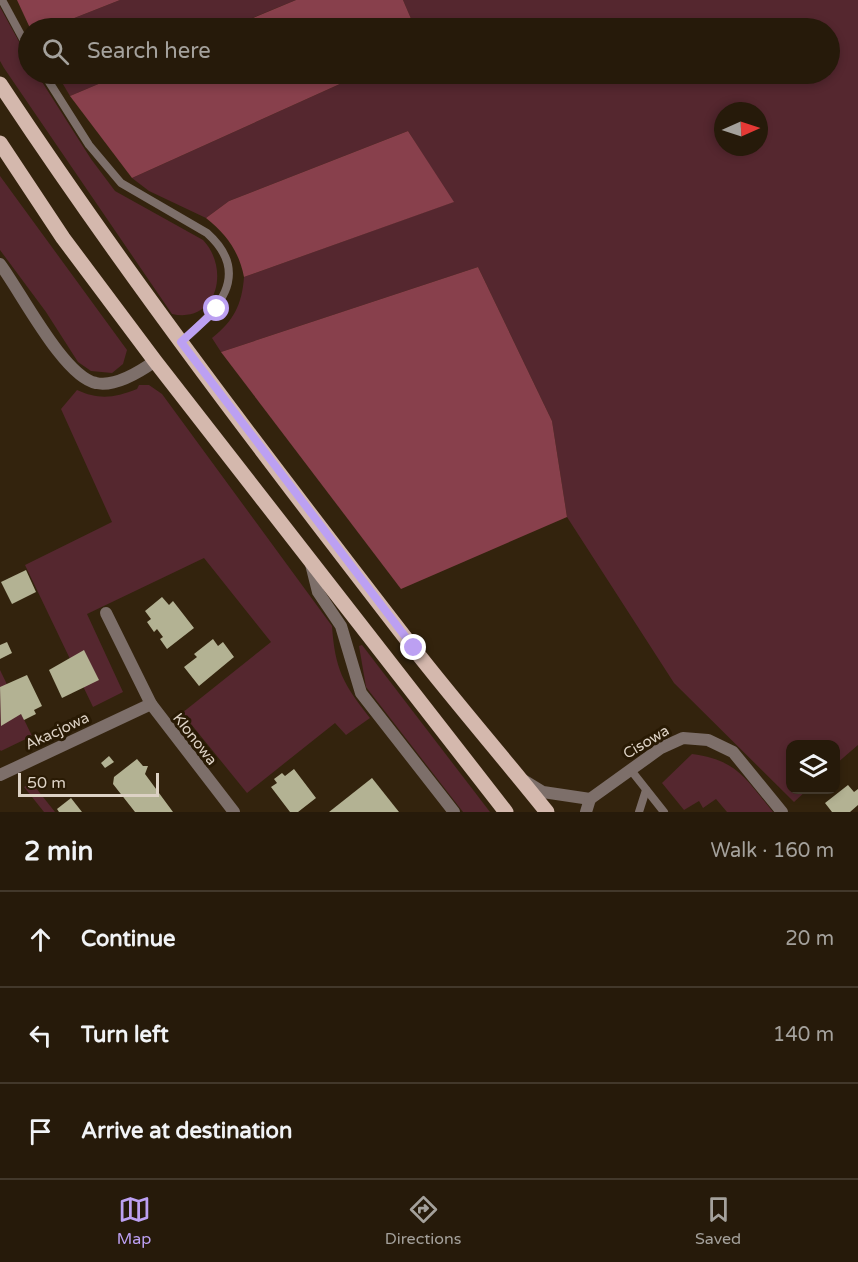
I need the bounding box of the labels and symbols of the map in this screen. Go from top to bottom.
north arrow [714,102,768,156]
route start [203,295,229,321]
route end [400,634,426,660]
street label: Akacjowa [22,708,92,754]
street label: Klonowa [169,709,221,769]
street label: Cisowa [620,721,672,763]
scale bar [18,770,159,798]

